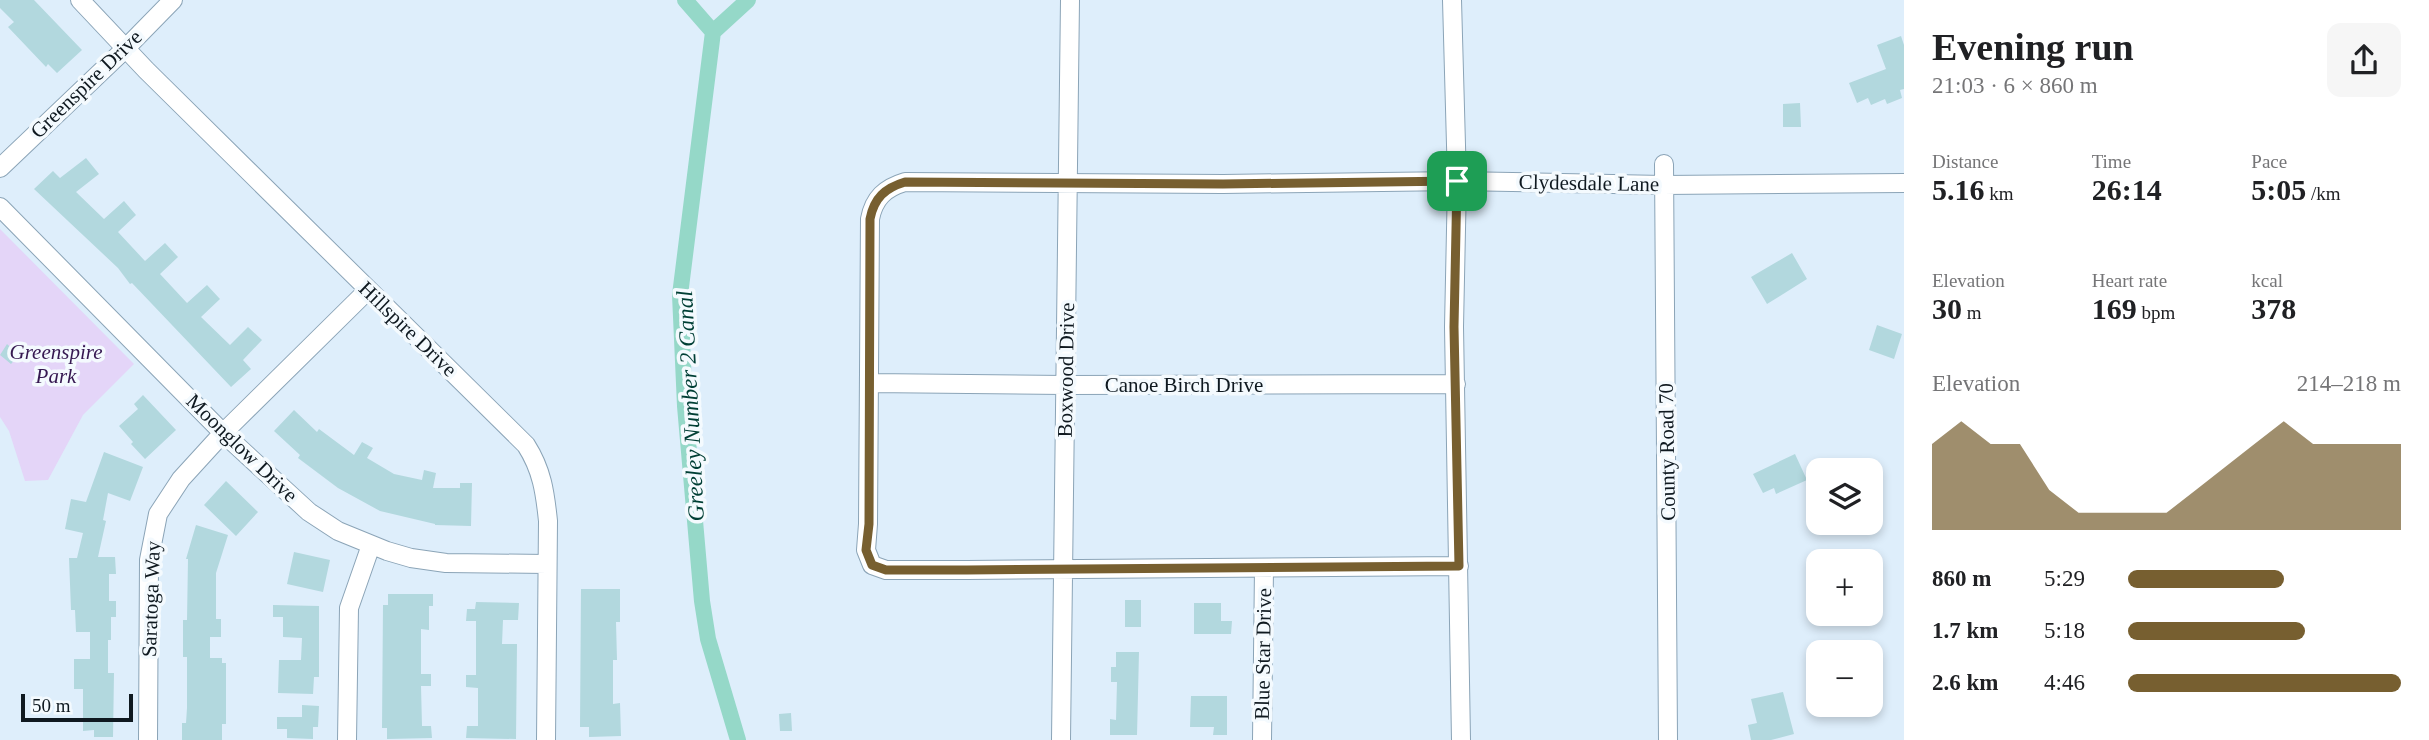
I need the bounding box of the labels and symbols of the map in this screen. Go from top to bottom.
street label: Greenspire Drive [25,25,147,143]
pin [1427,151,1487,211]
street label: Clydesdale Lane [1519,170,1659,196]
street label: Hillspire Drive [354,276,462,382]
water label: Greeley Number 2 Canal [672,290,709,522]
street label: Boxwood Drive [1053,302,1079,438]
park label: Greenspire Park [10,340,102,388]
street label: Canoe Birch Drive [1105,373,1263,397]
street label: County Road 70 [1654,383,1680,521]
street label: Moonglow Drive [181,389,303,507]
street label: Saratoga Way [137,540,165,658]
street label: Blue Star Drive [1250,588,1276,720]
scale bar [21,691,133,723]

